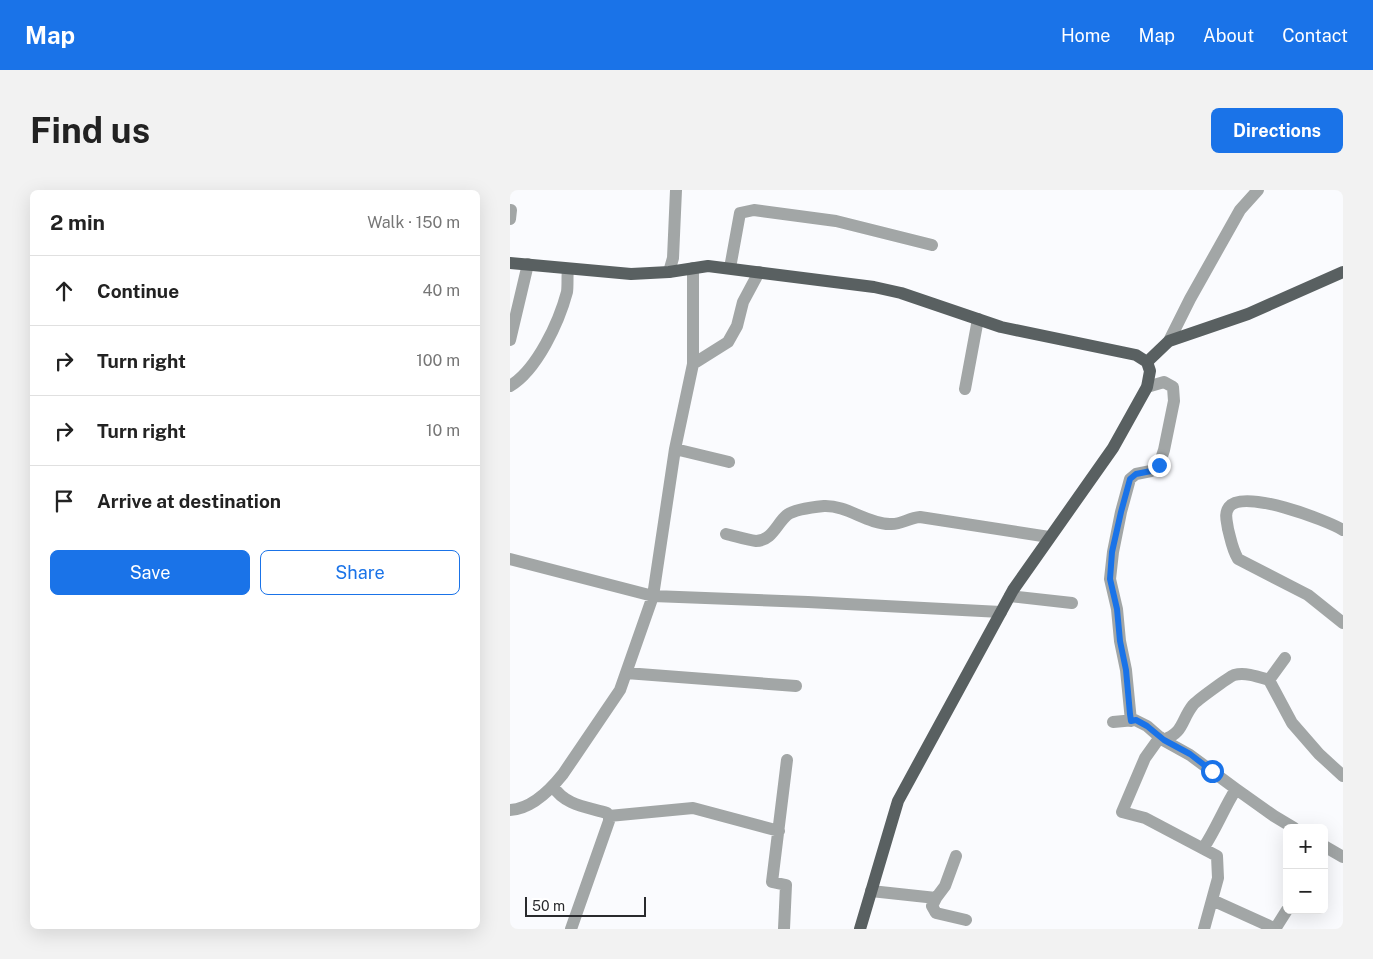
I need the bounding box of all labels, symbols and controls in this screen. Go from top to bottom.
text: Map [25,21,75,49]
text: Home [1061,25,1111,46]
text: Map [1139,25,1175,46]
text: About [1203,25,1254,46]
text: Contact [1282,25,1348,46]
button: Directions [1211,108,1343,153]
text: Find us [30,110,150,151]
text: 2 min [50,210,105,235]
text: Walk · 150 m [367,213,460,232]
icon: ahead [50,277,78,305]
text: Continue [97,280,179,302]
text: 40 m [422,281,460,300]
icon: right [50,347,78,375]
text: Turn right [97,350,186,372]
text: 100 m [416,351,460,370]
icon: right [50,417,78,445]
text: Turn right [97,420,186,442]
text: 10 m [426,421,460,440]
route end [1148,454,1171,477]
icon: arrive [50,487,78,515]
text: Arrive at destination [97,490,281,512]
button: Save [50,550,250,595]
button: Share [260,550,460,595]
route start [1201,760,1224,783]
map controls [1283,824,1328,914]
button: + [1283,824,1328,869]
button: − [1283,869,1328,914]
scale bar [525,894,646,917]
text: 50 m [532,898,565,914]

